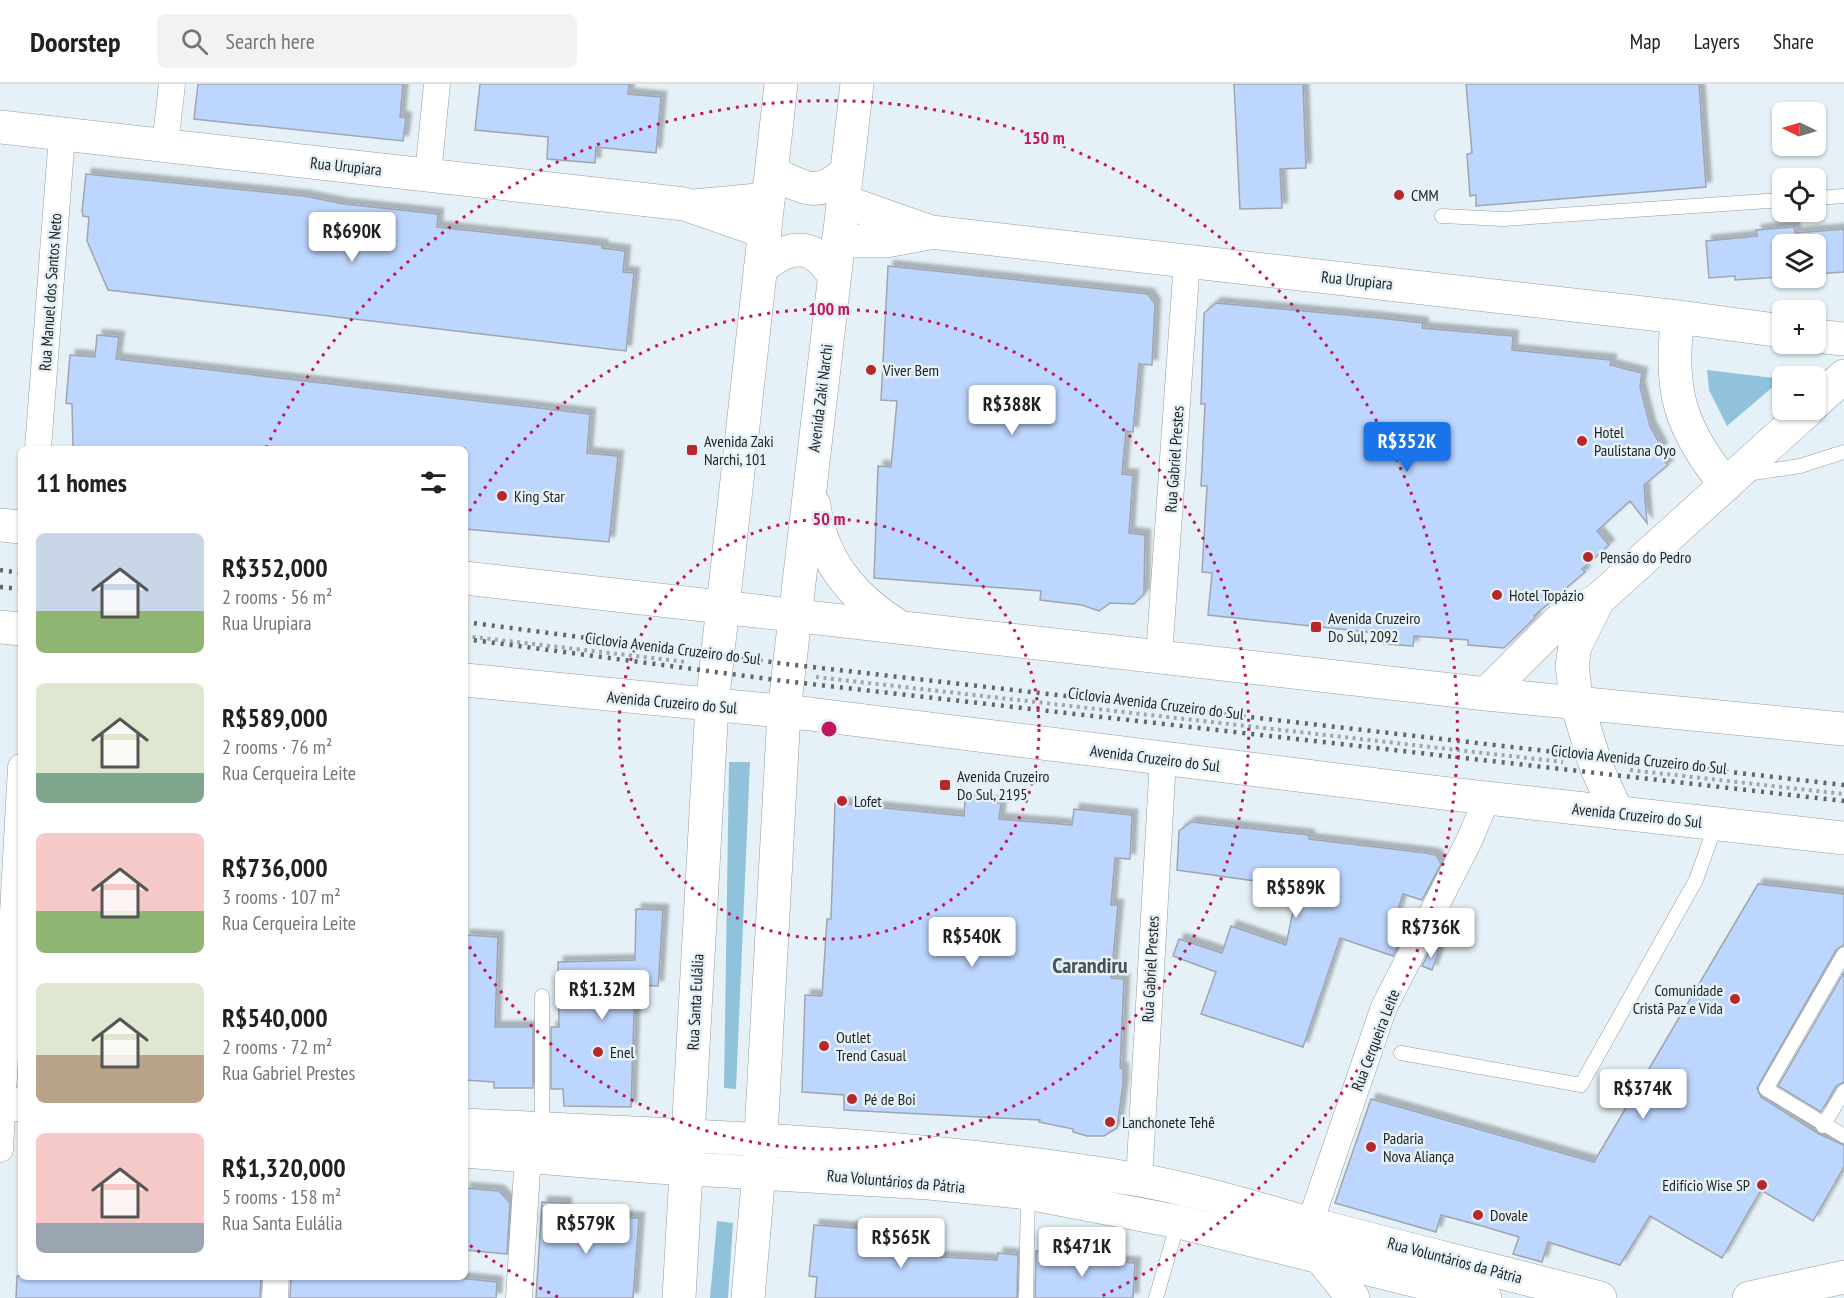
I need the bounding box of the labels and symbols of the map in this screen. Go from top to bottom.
north arrow [1772,102,1826,156]
text: 150 m [1023,126,1065,149]
street label: Rua Urupiara [309,152,383,180]
place label: CMM [1411,185,1439,205]
marker: CMM [1392,188,1406,202]
street label: Rua Manuel dos Santos Neto [35,212,65,372]
pin: R$690K [303,212,401,263]
street label: Rua Urupiara [1320,266,1394,294]
text: 100 m [808,297,850,320]
street label: Avenida Zaki Narchi [803,343,837,453]
place label: Viver Bem [882,360,939,380]
marker: Viver Bem [864,363,878,377]
pin: R$388K [963,385,1061,436]
street label: Rua Gabriel Prestes [1160,405,1188,513]
pin: R$352K [1358,422,1456,473]
place label: Hotel Paulistana Oyo [1594,422,1676,460]
place label: Avenida Zaki Narchi, 101 [704,431,774,469]
marker: Hotel Paulistana Oyo [1575,434,1589,448]
marker: Avenida Zaki Narchi, 101 [685,443,699,457]
place label: King Star [514,486,565,506]
marker: King Star [495,489,509,503]
text: 50 m [813,507,845,530]
place label: Pensão do Pedro [1600,547,1691,567]
marker: Pensão do Pedro [1581,550,1595,564]
place label: Hotel Topázio [1509,585,1584,605]
marker: Hotel Topázio [1490,588,1504,602]
place label: Avenida Cruzeiro Do Sul, 2092 [1328,608,1421,646]
marker: Avenida Cruzeiro Do Sul, 2092 [1309,620,1323,634]
street label: Ciclovia Avenida Cruzeiro do Sul [584,627,762,669]
street label: Ciclovia Avenida Cruzeiro do Sul [1067,682,1245,724]
street label: Avenida Cruzeiro do Sul [606,686,738,718]
centre of rings [819,719,839,739]
street label: Avenida Cruzeiro do Sul [1089,740,1221,776]
street label: Ciclovia Avenida Cruzeiro do Sul [1550,740,1728,778]
place label: Avenida Cruzeiro Do Sul, 2195 [957,766,1050,804]
marker: Avenida Cruzeiro Do Sul, 2195 [938,778,952,792]
place label: Lofet [854,791,882,811]
marker: Lofet [835,794,849,808]
street label: Avenida Cruzeiro do Sul [1571,798,1703,832]
pin: R$589K [1247,868,1345,919]
pin: R$736K [1382,908,1480,959]
street label: Rua Gabriel Prestes [1137,915,1163,1023]
pin: R$540K [923,917,1021,968]
district label: Carandiru [1052,951,1128,979]
street label: Rua Santa Eulália [682,953,708,1051]
pin: R$1.32M [547,970,657,1021]
place label: Comunidade Cristã Paz e Vida [1633,980,1723,1018]
street label: Rua Cerqueira Leite [1346,986,1404,1094]
marker: Comunidade Cristã Paz e Vida [1728,992,1742,1006]
place label: Outlet Trend Casual [836,1027,906,1065]
marker: Outlet Trend Casual [817,1039,831,1053]
place label: Enel [610,1042,634,1062]
marker: Enel [591,1045,605,1059]
pin: R$374K [1594,1069,1692,1120]
place label: Pé de Boi [864,1089,916,1109]
marker: Pé de Boi [845,1092,859,1106]
place label: Lanchonete Tehê [1122,1112,1215,1132]
marker: Lanchonete Tehê [1103,1115,1117,1129]
place label: Padaria Nova Aliança [1383,1128,1454,1166]
marker: Padaria Nova Aliança [1364,1140,1378,1154]
street label: Rua Voluntários da Pátria [826,1165,966,1197]
place label: Edifício Wise SP [1662,1175,1750,1195]
marker: Edifício Wise SP [1755,1178,1769,1192]
pin: R$579K [537,1204,635,1255]
place label: Dovale [1490,1205,1528,1225]
marker: Dovale [1471,1208,1485,1222]
pin: R$565K [852,1218,950,1269]
pin: R$471K [1033,1227,1131,1278]
street label: Rua Voluntários da Pátria [1385,1232,1525,1288]

